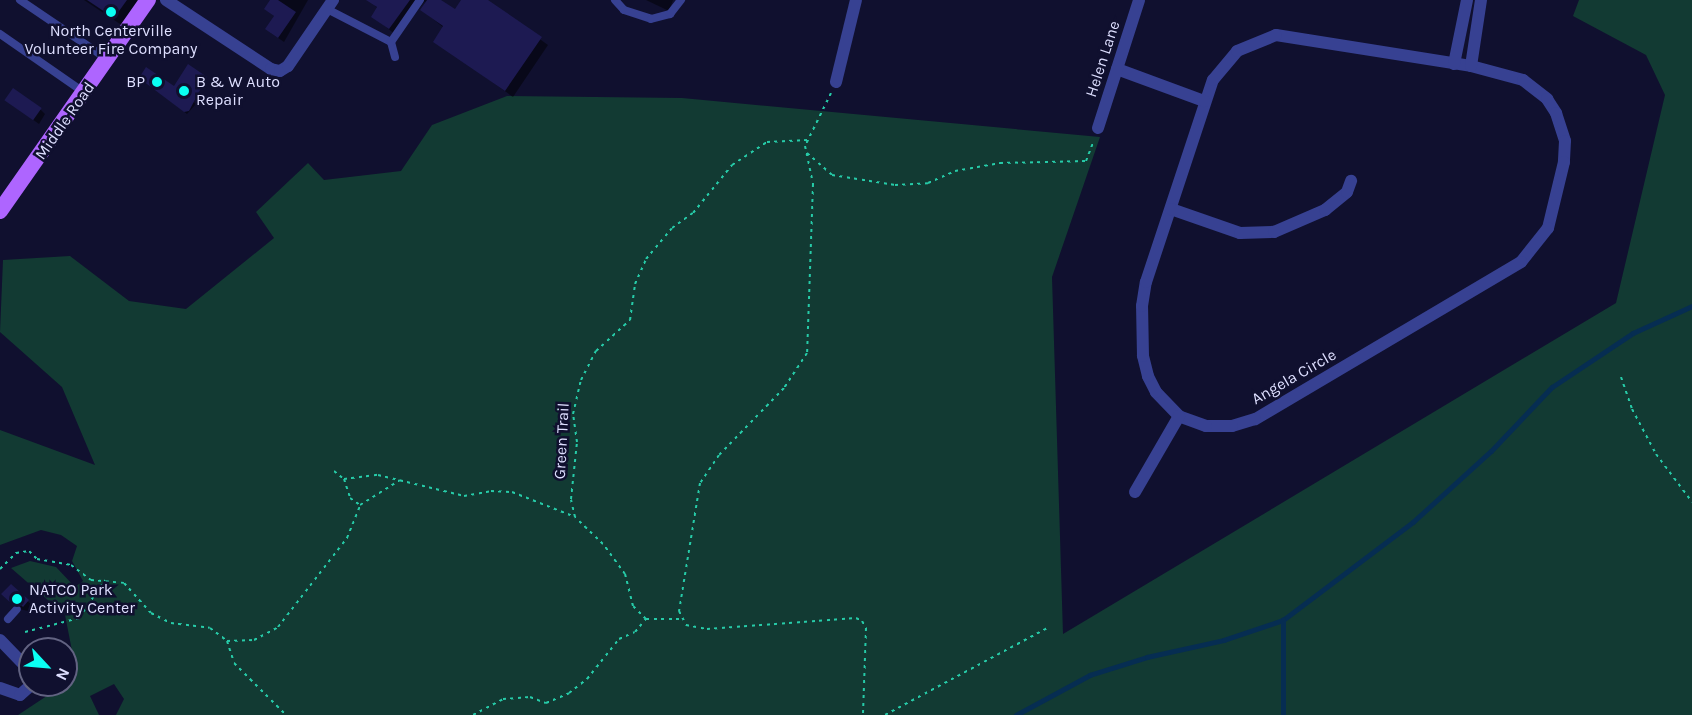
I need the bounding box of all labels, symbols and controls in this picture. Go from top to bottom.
marker: North Centerville Volunteer Fire Company [104,5,118,19]
street label: Helen Lane [1082,18,1124,100]
place label: North Centerville Volunteer Fire Company [25,21,197,59]
place label: BP [126,72,145,92]
place label: B & W Auto Repair [196,72,280,110]
marker: BP [150,75,164,89]
street label: Middle Road [31,78,99,164]
marker: B & W Auto Repair [177,84,191,98]
street label: Angela Circle [1248,345,1340,409]
street label: Green Trail [550,402,574,480]
place label: NATCO Park Activity Center [29,580,135,618]
marker: NATCO Park Activity Center [10,592,24,606]
north arrow [18,637,78,697]
text: N [52,665,74,684]

